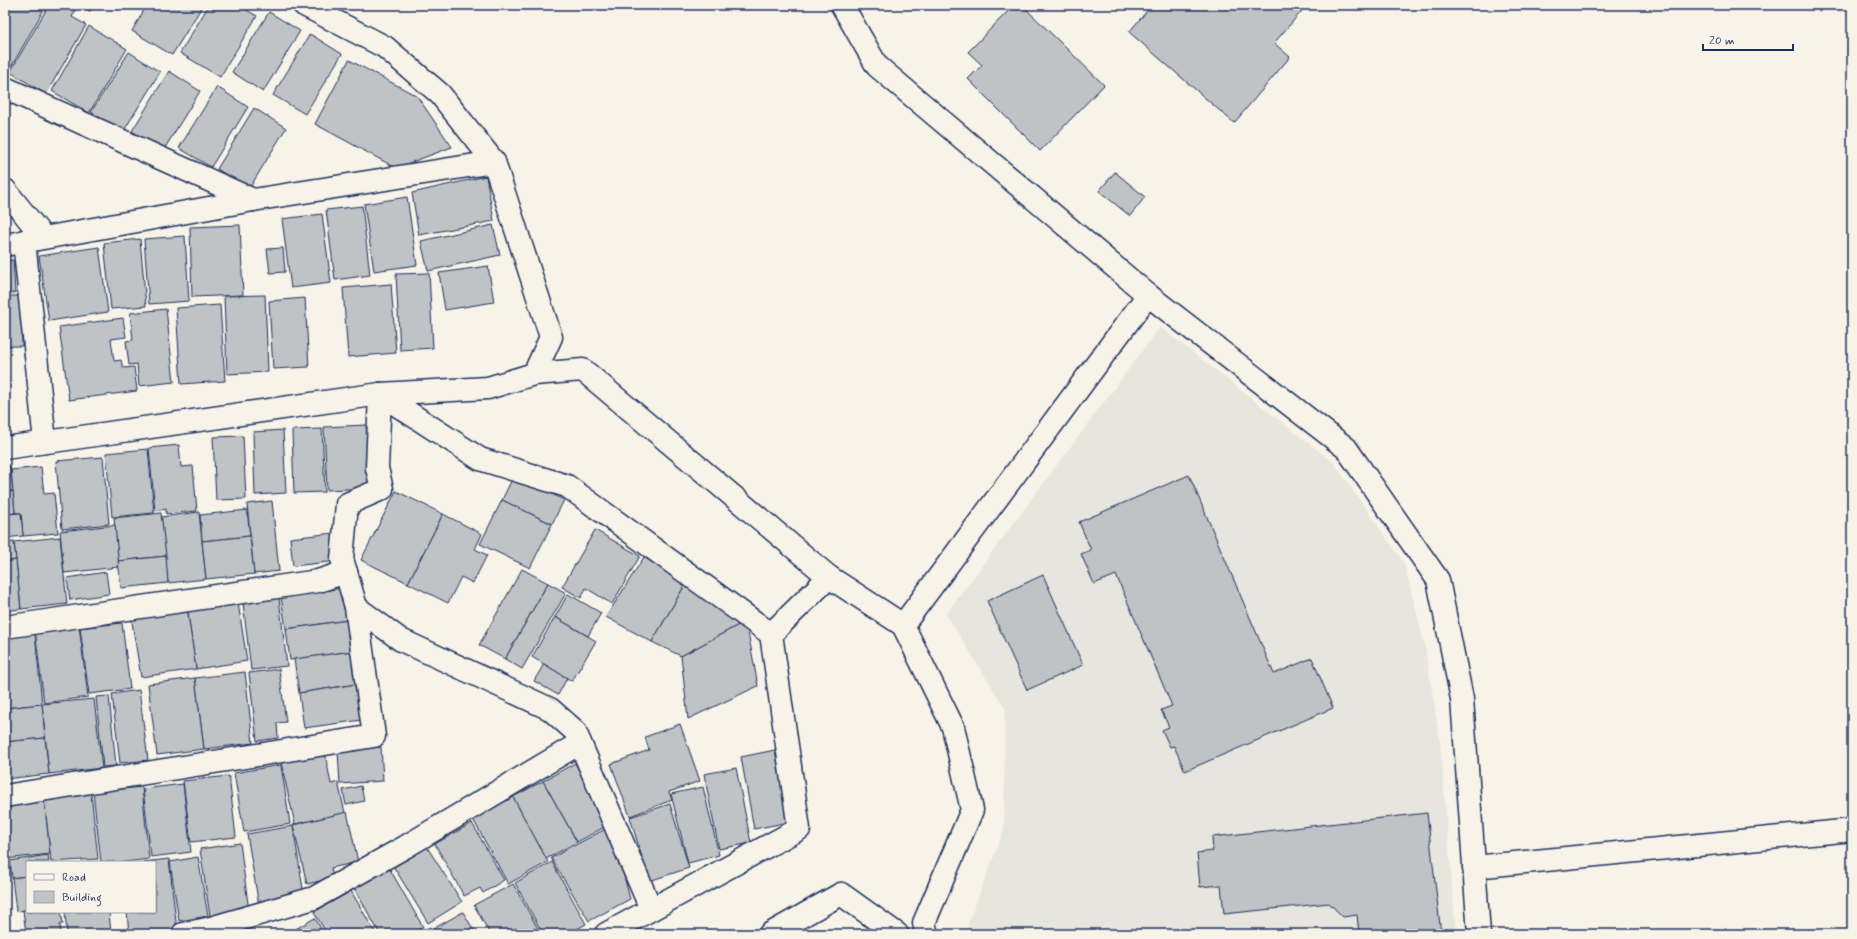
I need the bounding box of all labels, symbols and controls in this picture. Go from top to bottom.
scale bar [1703,26,1793,52]
text: 20 m [1709,33,1735,49]
legend [26,861,156,913]
text: Road [62,870,86,886]
text: Building [62,890,102,907]

